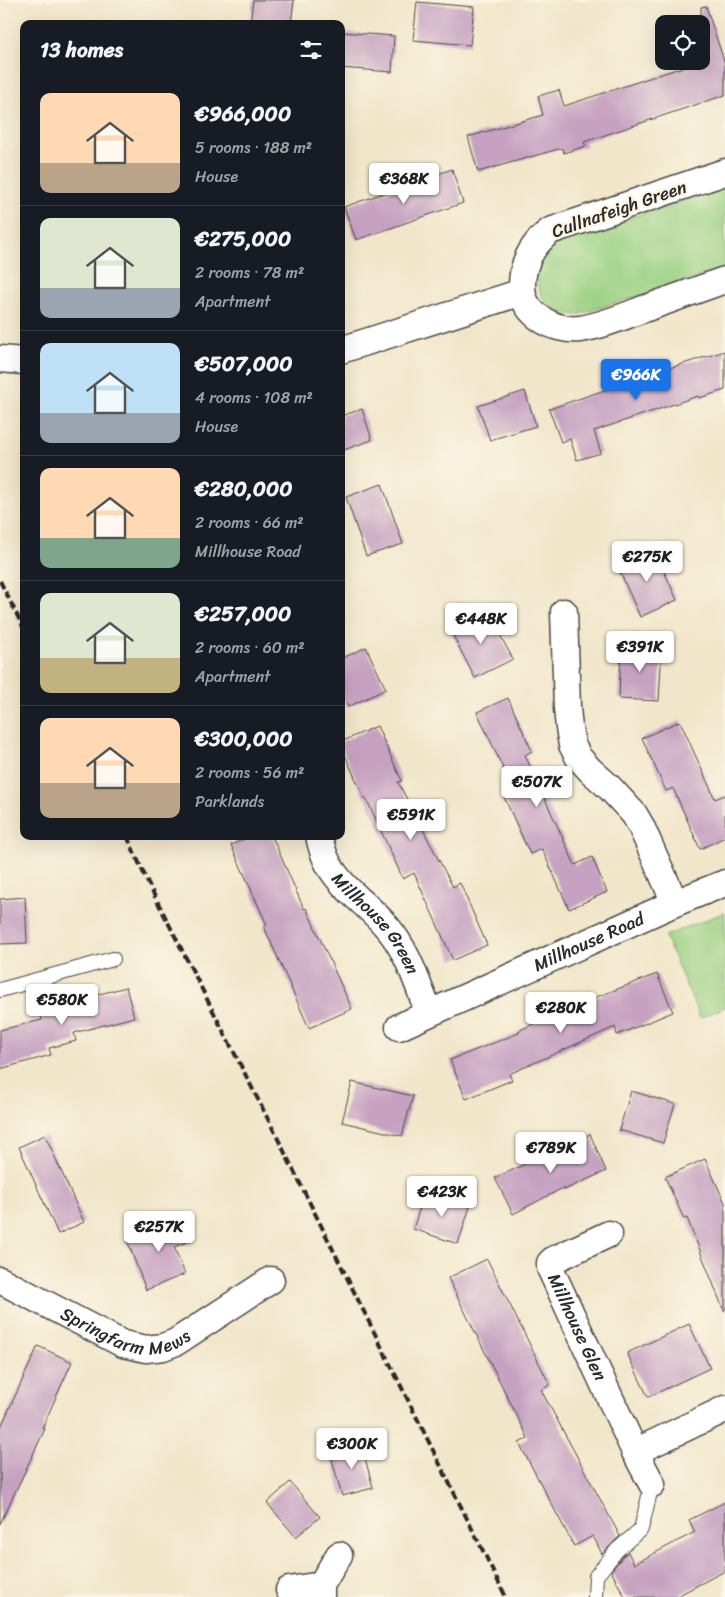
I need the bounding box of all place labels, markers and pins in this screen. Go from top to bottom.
pin: €368K [369,162,439,205]
pin: €966K [601,358,671,401]
pin: €275K [612,540,682,583]
pin: €448K [446,602,516,645]
pin: €391K [605,630,675,673]
pin: €507K [502,766,572,808]
pin: €591K [376,798,446,841]
pin: €580K [27,984,97,1026]
pin: €280K [526,992,596,1034]
pin: €789K [516,1132,586,1174]
pin: €423K [407,1176,477,1218]
pin: €257K [124,1210,194,1253]
pin: €300K [317,1428,387,1470]

